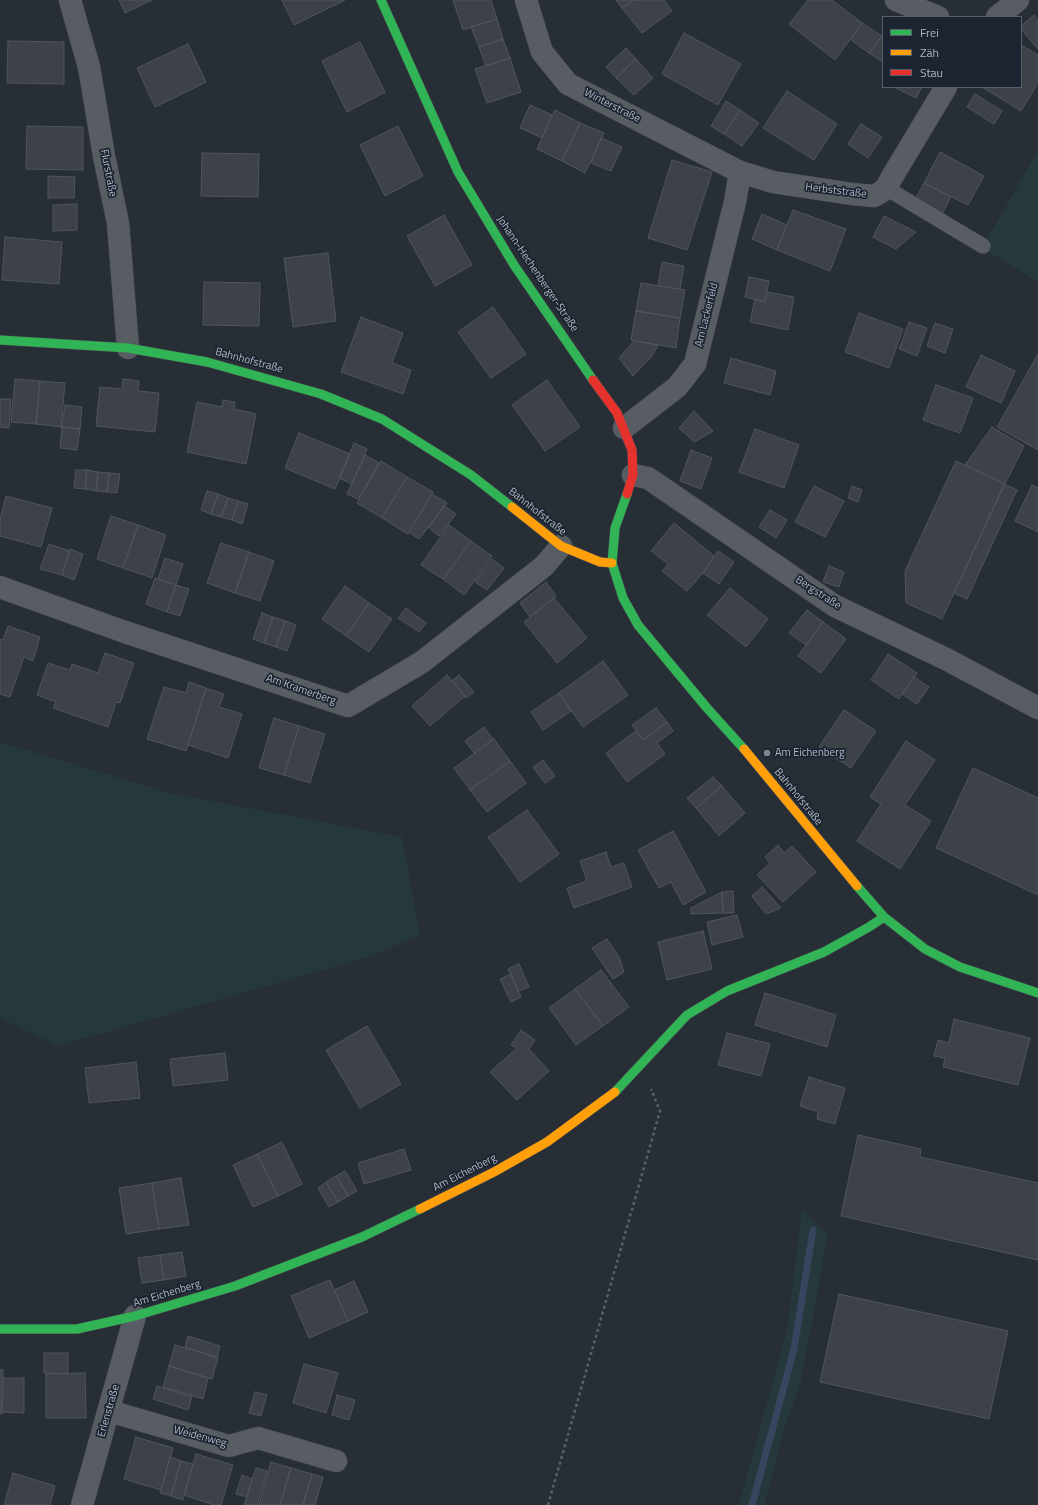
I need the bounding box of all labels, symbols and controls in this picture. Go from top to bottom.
legend [882,16,1022,88]
text: Frei [920,23,939,42]
text: Zäh [920,43,939,62]
text: Stau [920,63,943,82]
street label: Winterstraße [582,86,642,126]
street label: Flurstraße [97,148,119,198]
street label: Herbststraße [805,181,867,201]
street label: Johann-Hechenberger-Straße [493,213,581,335]
street label: Am Lackerfeld [693,282,721,348]
street label: Bahnhofstraße [214,346,284,376]
street label: Bahnhofstraße [506,485,568,539]
street label: Bergstraße [793,573,843,613]
street label: Am Kramerberg [264,672,338,708]
place label: Am Eichenberg [775,746,845,760]
marker: Am Eichenberg [762,748,772,758]
street label: Bahnhofstraße [771,766,825,828]
street label: Am Eichenberg [431,1151,499,1195]
street label: Am Eichenberg [132,1278,202,1310]
street label: Erlenstraße [95,1383,123,1439]
street label: Weidenweg [172,1424,228,1450]

